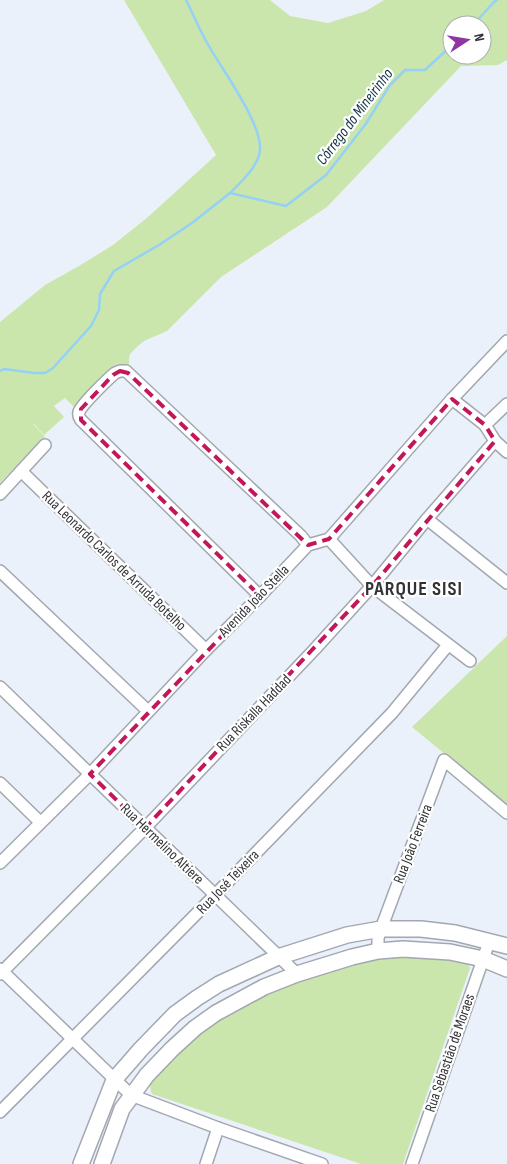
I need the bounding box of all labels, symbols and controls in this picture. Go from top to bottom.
north arrow [442,15,492,65]
text: N [470,32,488,43]
water label: Córrego do Mineirinho [313,65,398,169]
street label: Rua Leonardo Carlos de Arruda Botelho [38,487,190,635]
street label: Avenida João Stella [214,561,293,642]
district label: PARQUE SISI [365,577,463,601]
street label: Rua Riskalla Haddad [213,671,295,755]
street label: Rua Hermelino Altiere [116,799,208,889]
street label: Rua João Ferreira [389,801,437,886]
street label: Rua José Teixeira [193,846,264,918]
street label: Rua Sebastião de Moraes [421,991,479,1115]

